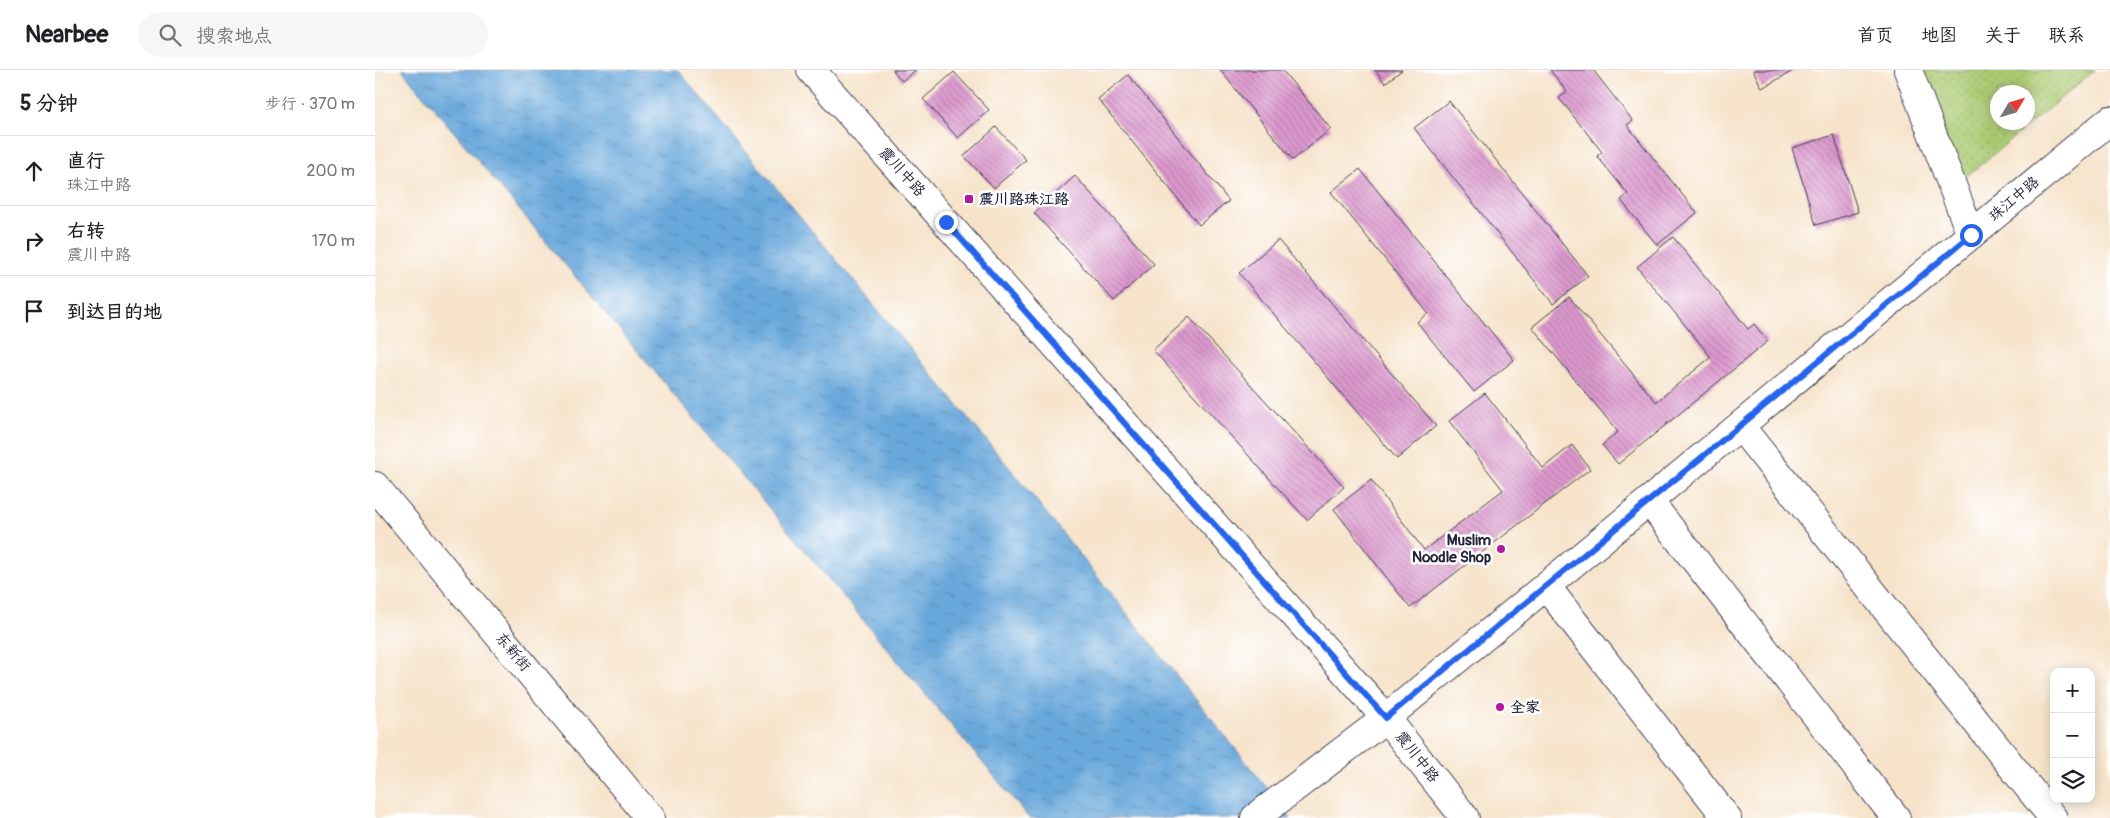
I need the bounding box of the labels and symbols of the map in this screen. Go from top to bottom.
north arrow [1990,85,2035,130]
street label: 震川中路 [875,143,929,201]
street label: 珠江中路 [1985,172,2043,226]
place label: 震川路珠江路 [979,190,1069,209]
marker: 震川路珠江路 [963,193,975,205]
route end [935,211,958,234]
route start [1960,224,1983,247]
place label: Muslim Noodle Shop [1412,531,1491,567]
marker: Muslim Noodle Shop [1495,543,1507,555]
street label: 东新街 [491,629,535,675]
place label: 全家 [1510,698,1540,717]
marker: 全家 [1494,701,1506,713]
street label: 震川中路 [1391,728,1443,786]

